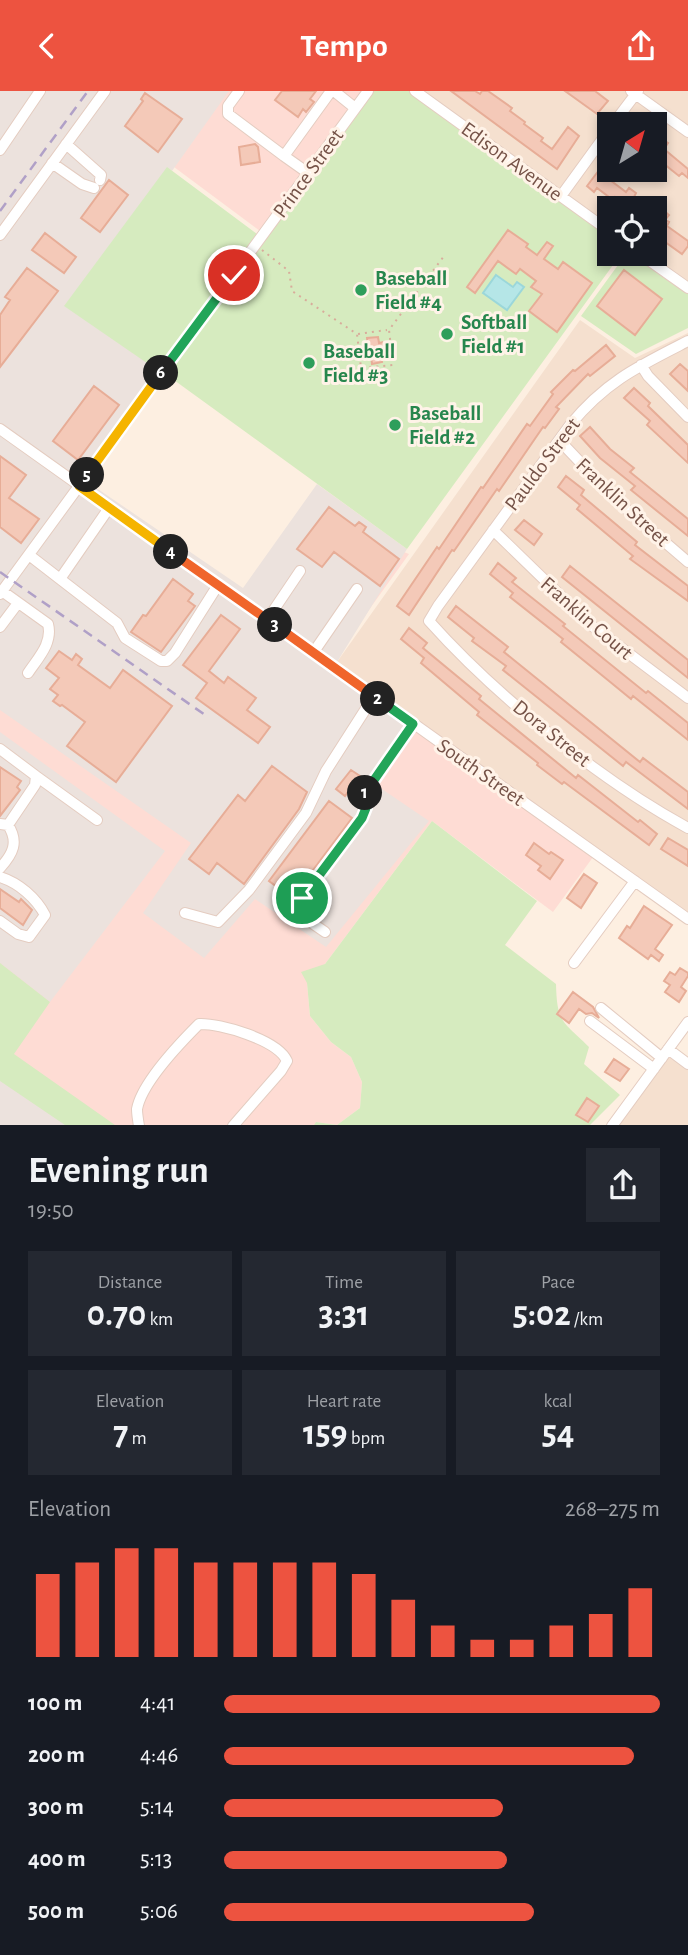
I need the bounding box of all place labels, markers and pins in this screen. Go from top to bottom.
pin [204,245,264,305]
place label: Baseball Field #4 [375,268,447,313]
marker: Baseball Field #4 [353,282,369,298]
place label: Softball Field #1 [461,312,527,357]
marker: Softball Field #1 [439,326,455,342]
place label: Baseball Field #3 [323,341,395,386]
pin: 6 [144,355,178,391]
marker: Baseball Field #3 [301,355,317,371]
place label: Baseball Field #2 [409,403,481,448]
marker: Baseball Field #2 [387,417,403,433]
pin: 5 [70,457,104,493]
pin: 4 [154,535,188,569]
pin: 3 [258,607,292,643]
pin: 2 [360,681,396,717]
pin: 1 [348,775,382,811]
pin [272,868,332,928]

